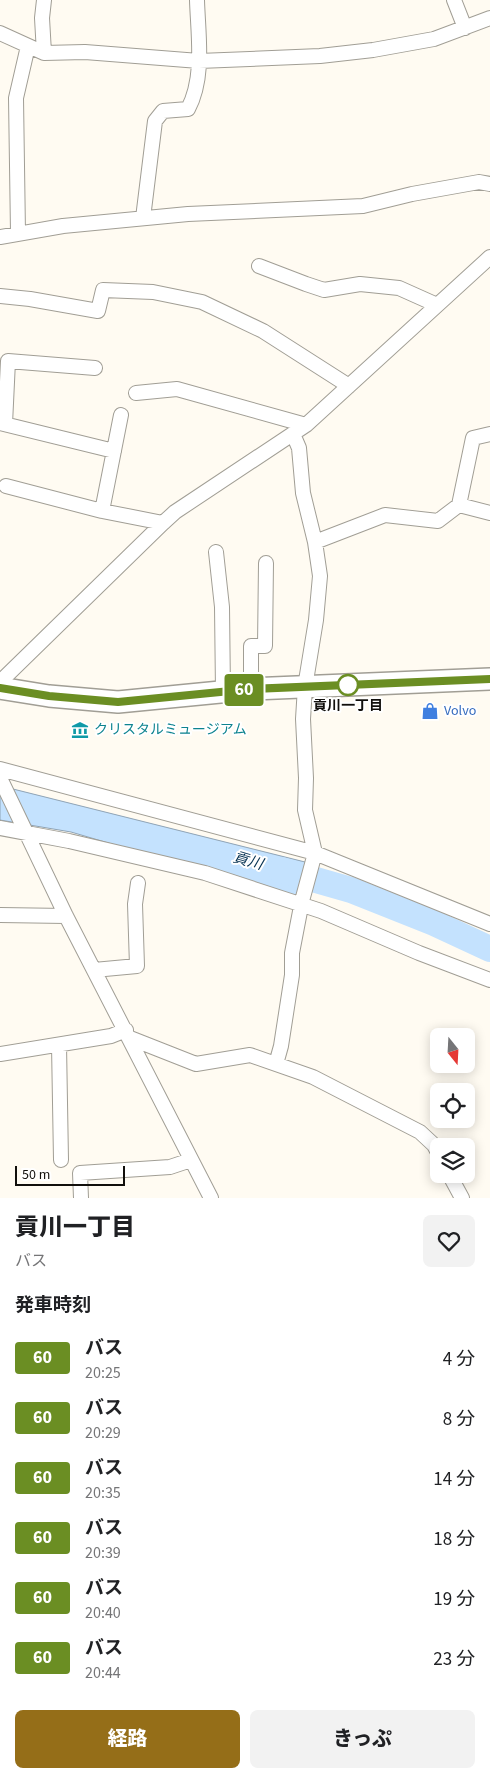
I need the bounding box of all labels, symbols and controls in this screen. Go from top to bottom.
line badge: 60 [222,674,266,706]
marker: 貢川一丁目 [337,674,359,696]
text: 60 [234,677,254,702]
place label: 貢川一丁目 [313,696,383,716]
shop icon: Volvo [420,701,440,721]
place label: Volvo [444,701,476,721]
museum icon: クリスタルミュージアム [70,720,90,740]
place label: クリスタルミュージアム [94,720,247,740]
water label: 貢川 [231,847,267,876]
north arrow [430,1028,475,1072]
map controls [430,1028,475,1183]
button: locate [430,1083,475,1128]
button: layers [430,1138,475,1183]
scale bar [15,1163,125,1186]
text: 50 m [22,1165,50,1185]
text: 貢川一丁目 [15,1210,135,1245]
button: heart [423,1215,475,1267]
text: バス [15,1250,47,1272]
text: 発車時刻 [15,1292,91,1319]
text: バス [85,1335,123,1362]
text: 60 [33,1345,52,1370]
text: 4 分 [443,1346,475,1373]
text: 20:25 [85,1362,121,1384]
text: バス [85,1395,123,1422]
text: 60 [33,1405,52,1430]
text: 8 分 [443,1406,475,1433]
text: 20:29 [85,1422,121,1444]
text: バス [85,1455,123,1482]
text: 60 [33,1465,52,1490]
text: 14 分 [433,1466,475,1493]
text: 20:35 [85,1482,121,1504]
text: バス [85,1515,123,1542]
text: 60 [33,1525,52,1550]
text: 18 分 [433,1526,475,1553]
text: 20:39 [85,1542,121,1564]
text: バス [85,1575,123,1602]
text: 60 [33,1585,52,1610]
text: 19 分 [433,1586,475,1613]
text: 20:40 [85,1602,121,1624]
text: バス [85,1635,123,1662]
text: 60 [33,1645,52,1670]
text: 23 分 [433,1646,475,1673]
text: 20:44 [85,1662,121,1684]
button: 経路 [15,1710,240,1768]
button: きっぷ [250,1710,475,1768]

